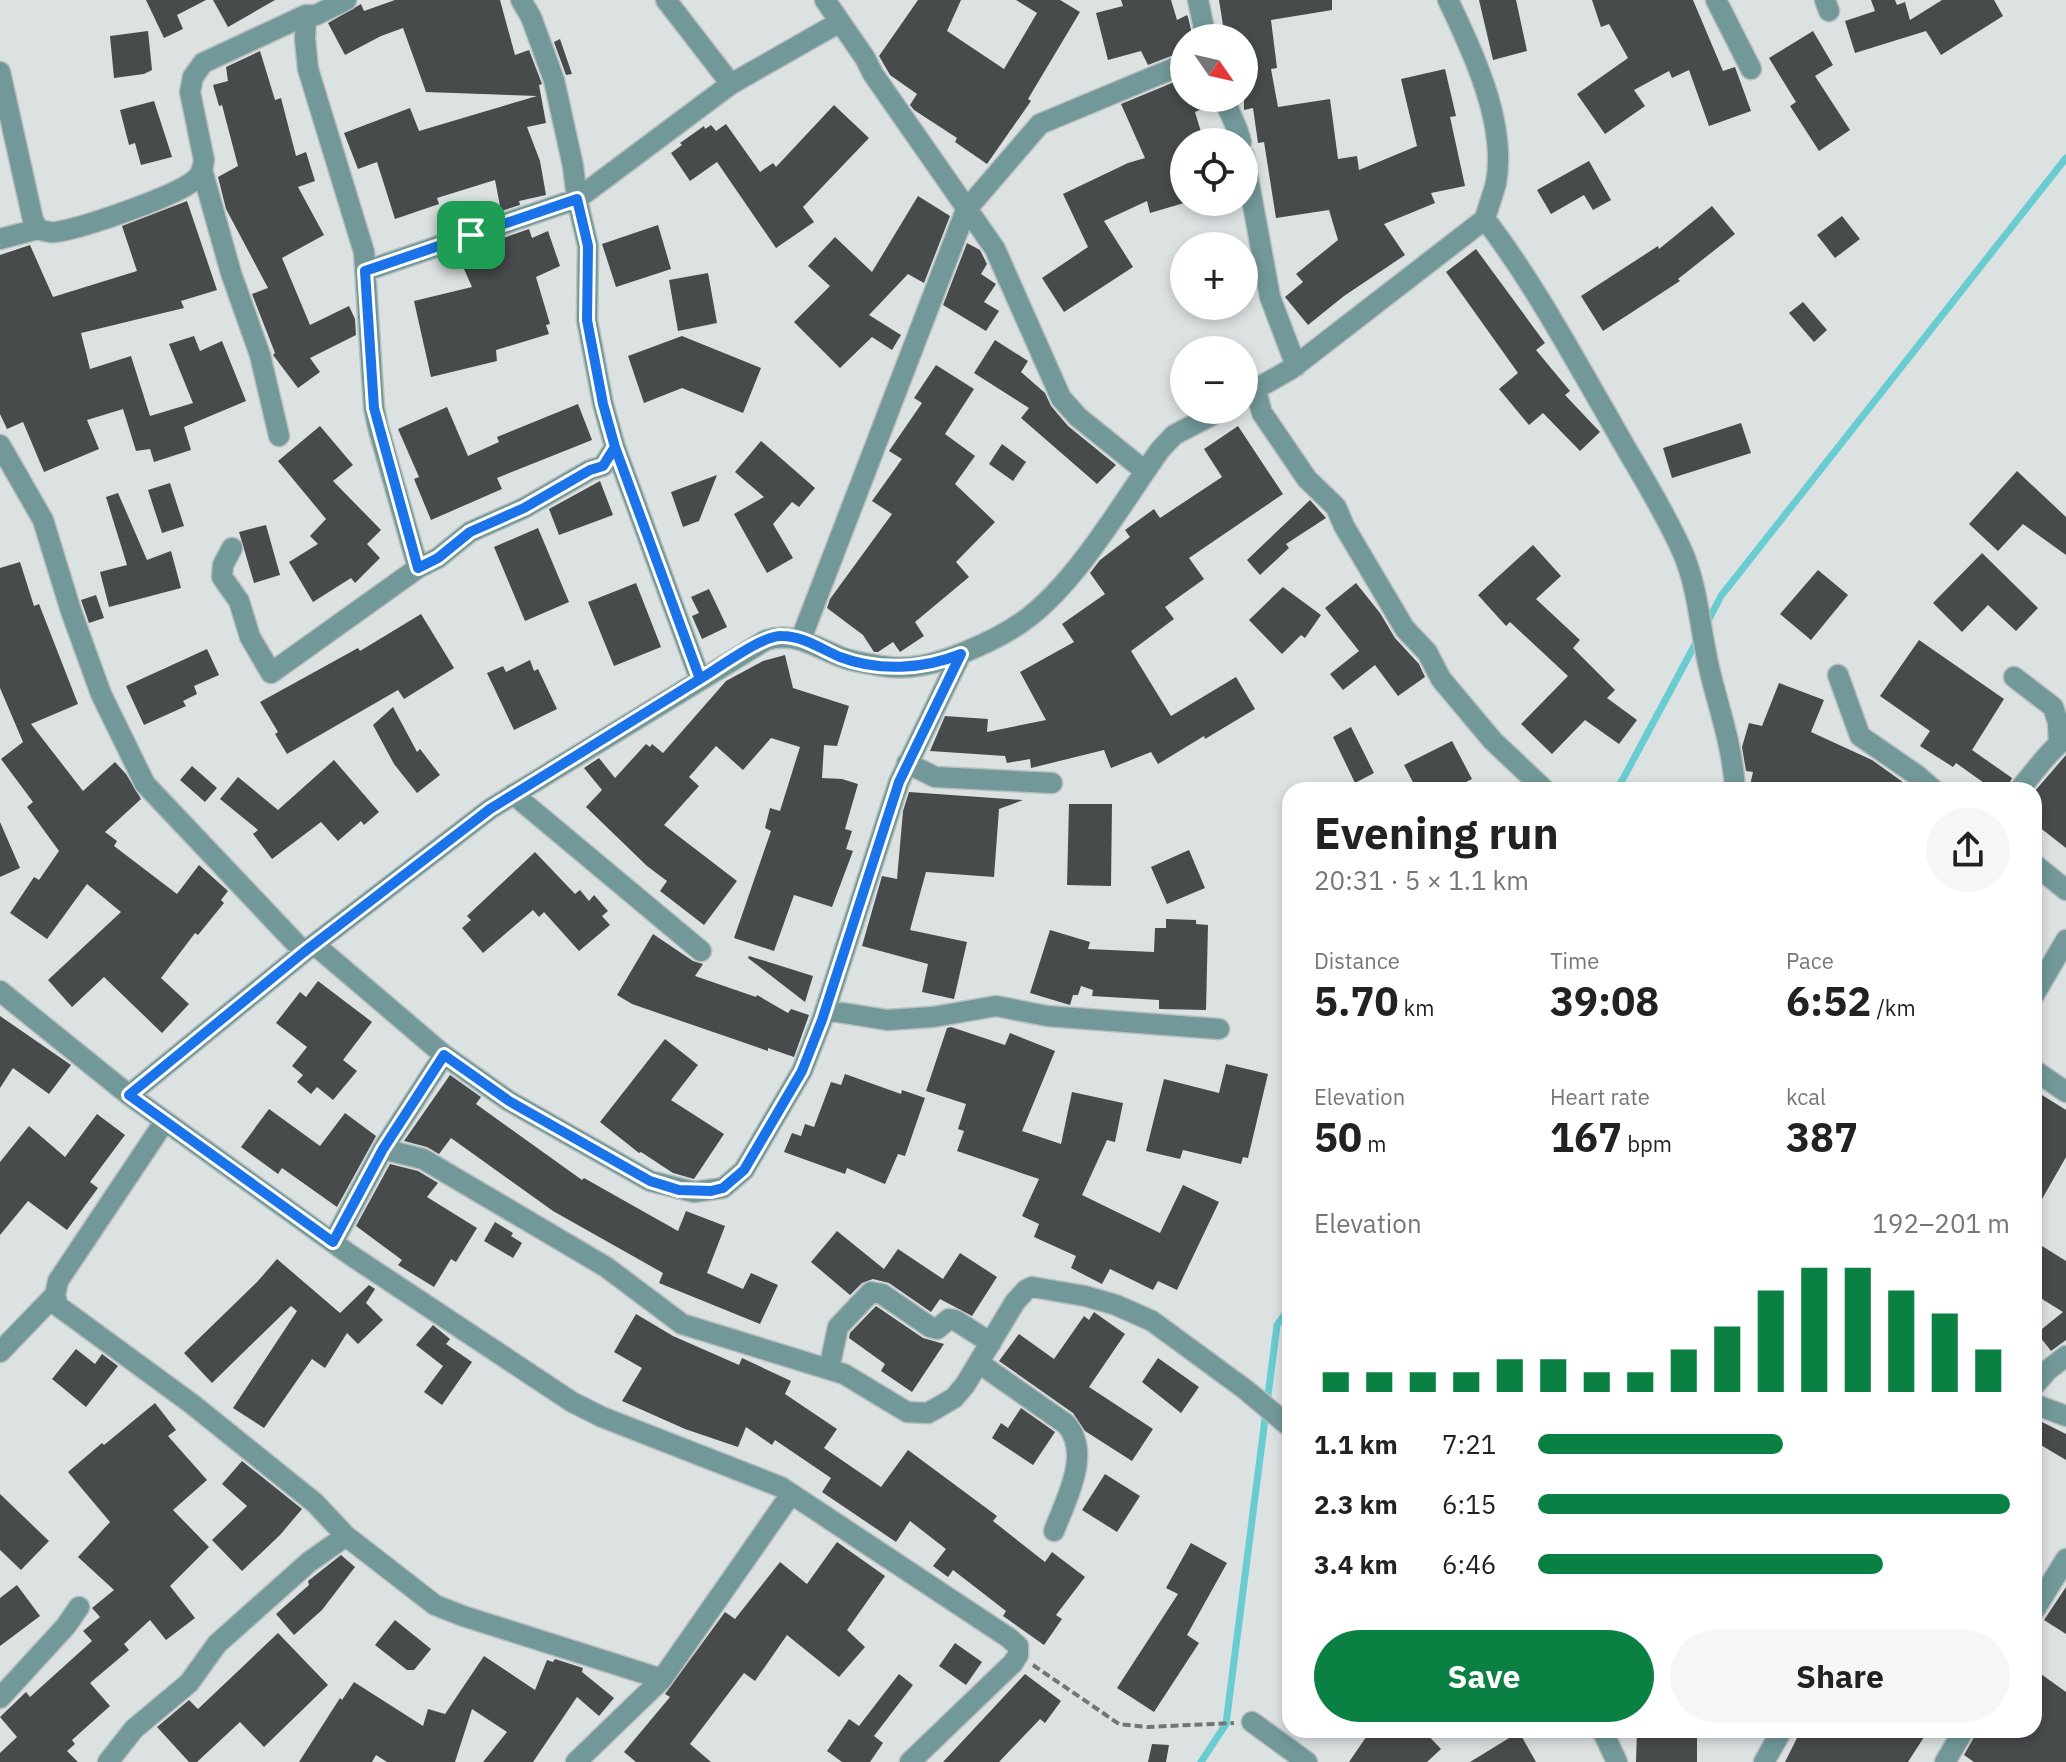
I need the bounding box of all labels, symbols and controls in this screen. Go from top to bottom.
north arrow [1170,24,1258,112]
map controls [1170,24,1258,424]
button: locate [1170,128,1258,216]
pin [437,201,505,269]
icon: arrive [449,213,493,257]
button: + [1170,232,1258,320]
button: − [1170,336,1258,424]
text: Evening run [1314,804,1559,861]
button: share [1926,808,2010,892]
text: 20:31 · 5 × 1.1 km [1314,863,1529,897]
text: Distance [1314,946,1400,975]
text: Time [1550,946,1599,975]
text: Pace [1786,946,1834,975]
text: 5.70 [1314,975,1398,1027]
text: 39:08 [1550,975,1659,1027]
text: 6:52 [1786,975,1871,1027]
text: km [1398,993,1434,1022]
text: /km [1871,993,1916,1022]
text: Elevation [1314,1082,1405,1111]
text: Heart rate [1550,1082,1650,1111]
text: kcal [1786,1082,1826,1111]
text: 50 [1314,1111,1362,1163]
text: 167 [1550,1111,1622,1163]
text: 387 [1786,1111,1858,1163]
text: m [1362,1129,1386,1158]
text: bpm [1622,1129,1672,1158]
text: Elevation [1314,1206,1422,1240]
text: 192–201 m [1872,1206,2010,1240]
text: 1.1 km [1314,1427,1398,1461]
text: 7:21 [1442,1427,1496,1461]
text: 2.3 km [1314,1487,1398,1521]
text: 6:15 [1442,1487,1496,1521]
text: 3.4 km [1314,1547,1398,1581]
text: 6:46 [1442,1547,1496,1581]
button: Save [1314,1630,1654,1722]
button: Share [1670,1630,2010,1722]

